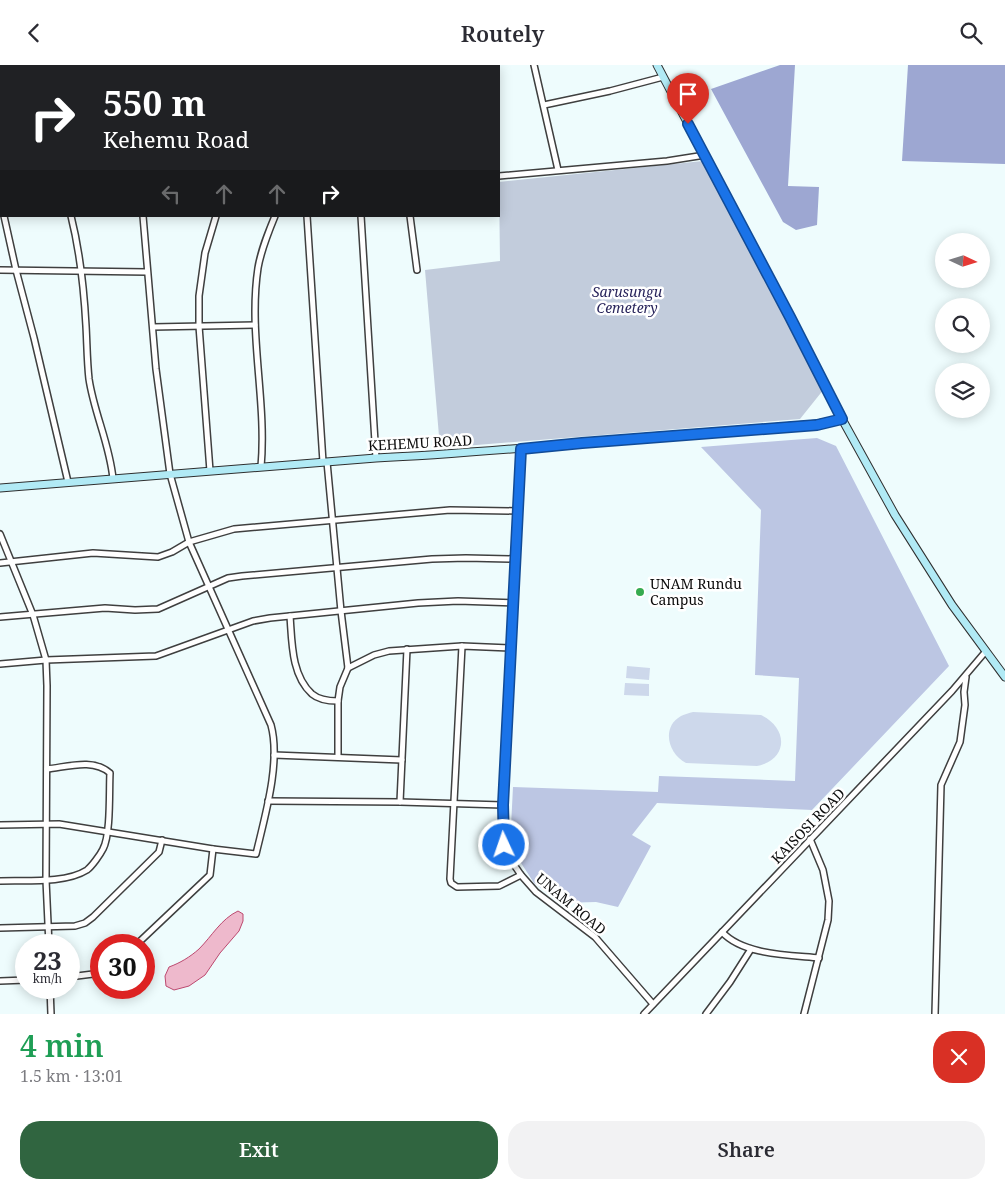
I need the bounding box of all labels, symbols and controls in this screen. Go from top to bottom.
text: Routely [461,18,544,48]
icon: back [20,19,48,47]
icon: search [957,19,985,47]
pin [667,73,709,124]
text: 550 m [103,79,206,126]
icon: arrive [674,80,702,108]
icon: right [20,85,85,150]
text: Kehemu Road [103,124,249,154]
icon: left [157,180,185,208]
icon: ahead [210,180,238,208]
icon: ahead [263,180,291,208]
icon: right [316,180,344,208]
north arrow [935,233,990,287]
map controls [935,233,990,418]
park label: Sarusungu Cemetery [592,282,663,317]
button: search [935,298,990,353]
button: layers [935,363,990,418]
street label: KEHEMU ROAD [367,430,473,455]
place label: UNAM Rundu Campus [650,574,742,609]
marker: UNAM Rundu Campus [634,586,646,598]
street label: KAISOSI ROAD [767,784,849,868]
position arrow [477,818,529,870]
street label: UNAM ROAD [532,869,611,939]
speed limit sign: 30 [90,934,155,999]
text: 23 [33,943,62,977]
text: km/h [33,970,62,987]
text: 4 min [20,1025,104,1066]
button: close [933,1031,985,1083]
text: 1.5 km · 13:01 [20,1065,123,1087]
button: Exit [20,1121,498,1179]
button: Share [508,1121,985,1179]

